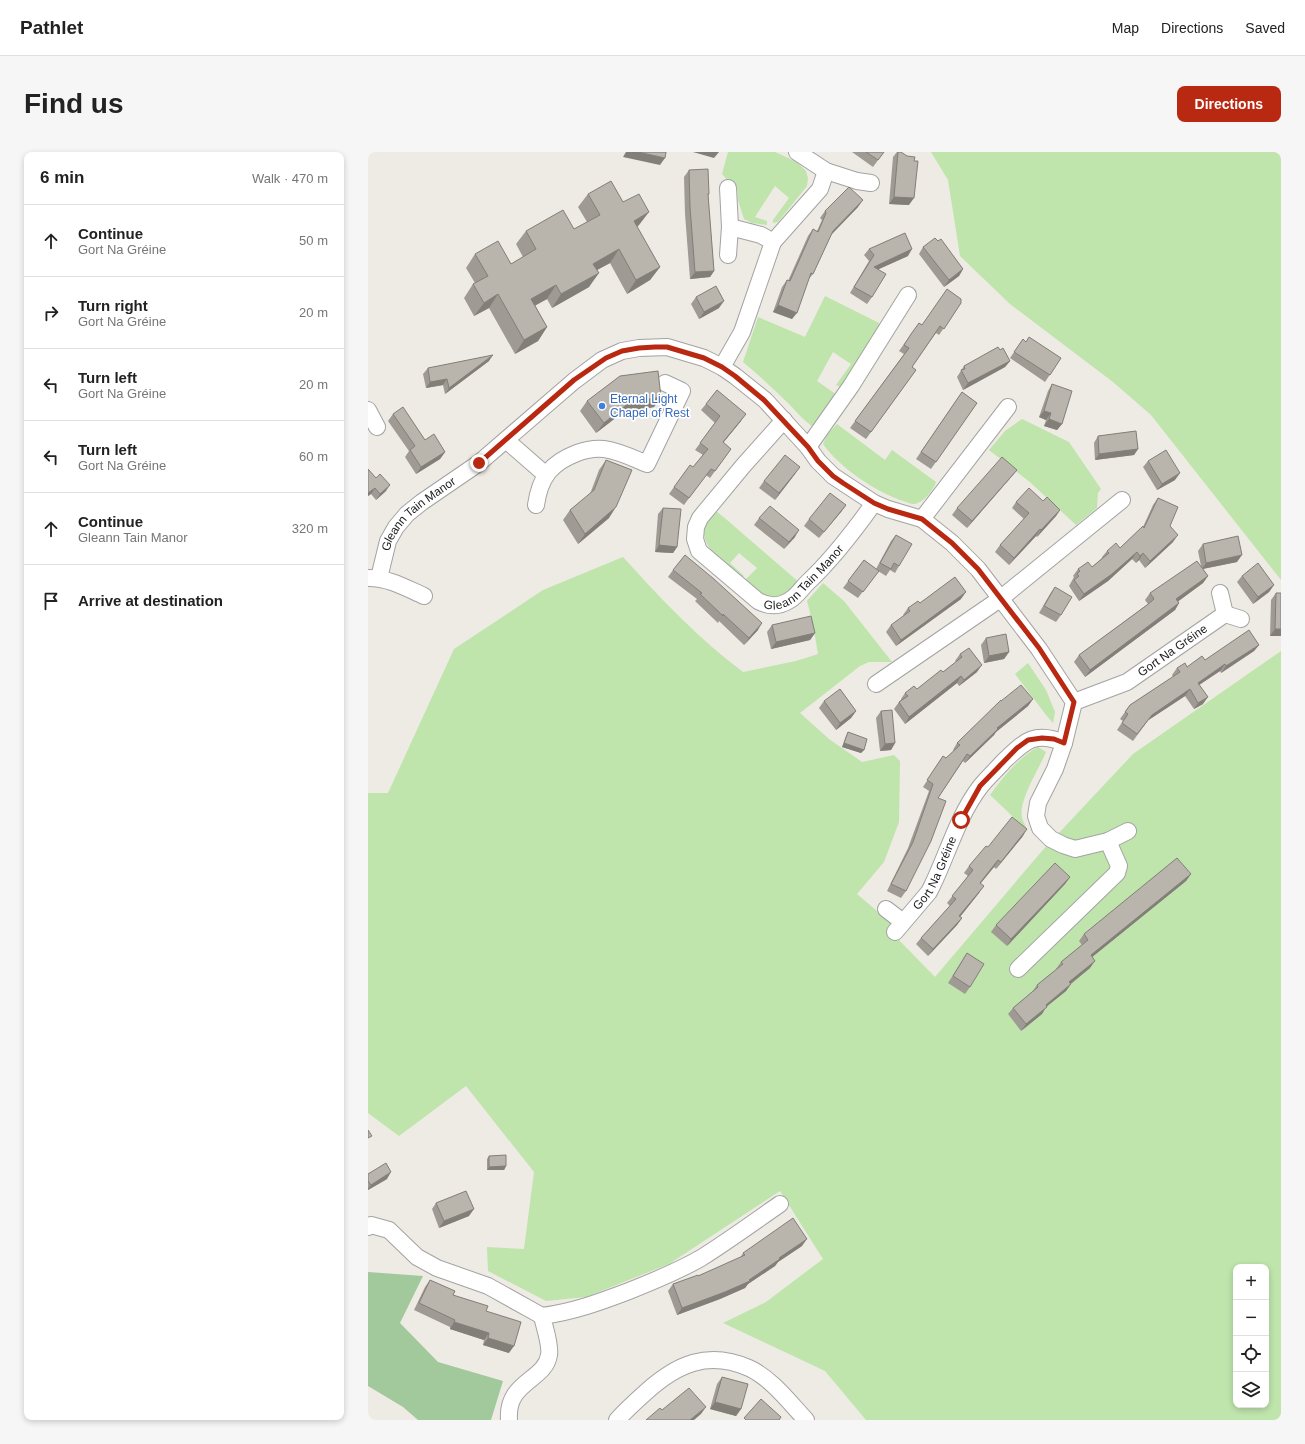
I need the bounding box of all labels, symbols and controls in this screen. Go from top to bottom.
text: Pathlet [20,17,83,38]
text: Map [1112,20,1139,36]
text: Directions [1161,20,1223,36]
text: Saved [1245,20,1285,36]
button: Directions [1177,86,1281,122]
text: Find us [24,88,124,119]
text: 6 min [40,168,84,187]
text: Walk · 470 m [252,171,328,186]
text: Continue [78,225,143,242]
icon: ahead [40,230,62,252]
text: 50 m [299,233,328,248]
text: Gort Na Gréine [78,242,166,257]
text: Turn right [78,297,148,314]
icon: right [40,302,62,324]
text: 20 m [299,305,328,320]
text: Gort Na Gréine [78,314,166,329]
text: Turn left [78,369,137,386]
icon: left [40,374,62,396]
text: 20 m [299,377,328,392]
text: Gort Na Gréine [78,386,166,401]
place label: Eternal Light Chapel of Rest [610,392,690,420]
marker: Eternal Light Chapel of Rest [597,401,607,411]
text: Turn left [78,441,137,458]
icon: left [40,446,62,468]
text: 60 m [299,449,328,464]
route end [470,454,488,472]
text: Gort Na Gréine [78,458,166,473]
street label: Gleann Tain Manor [379,474,458,552]
text: Continue [78,513,143,530]
icon: ahead [40,518,62,540]
text: 320 m [292,521,328,536]
text: Gleann Tain Manor [78,530,188,545]
street label: Gleann Tain Manor [762,542,846,613]
icon: arrive [40,590,62,612]
text: Arrive at destination [78,592,223,609]
street label: Gort Na Gréine [1135,621,1210,679]
route start [952,811,970,829]
street label: Gort Na Gréine [910,834,960,913]
map controls [1233,1264,1269,1408]
button: + [1233,1264,1269,1300]
button: − [1233,1300,1269,1336]
button: locate [1233,1336,1269,1372]
button: layers [1233,1372,1269,1408]

